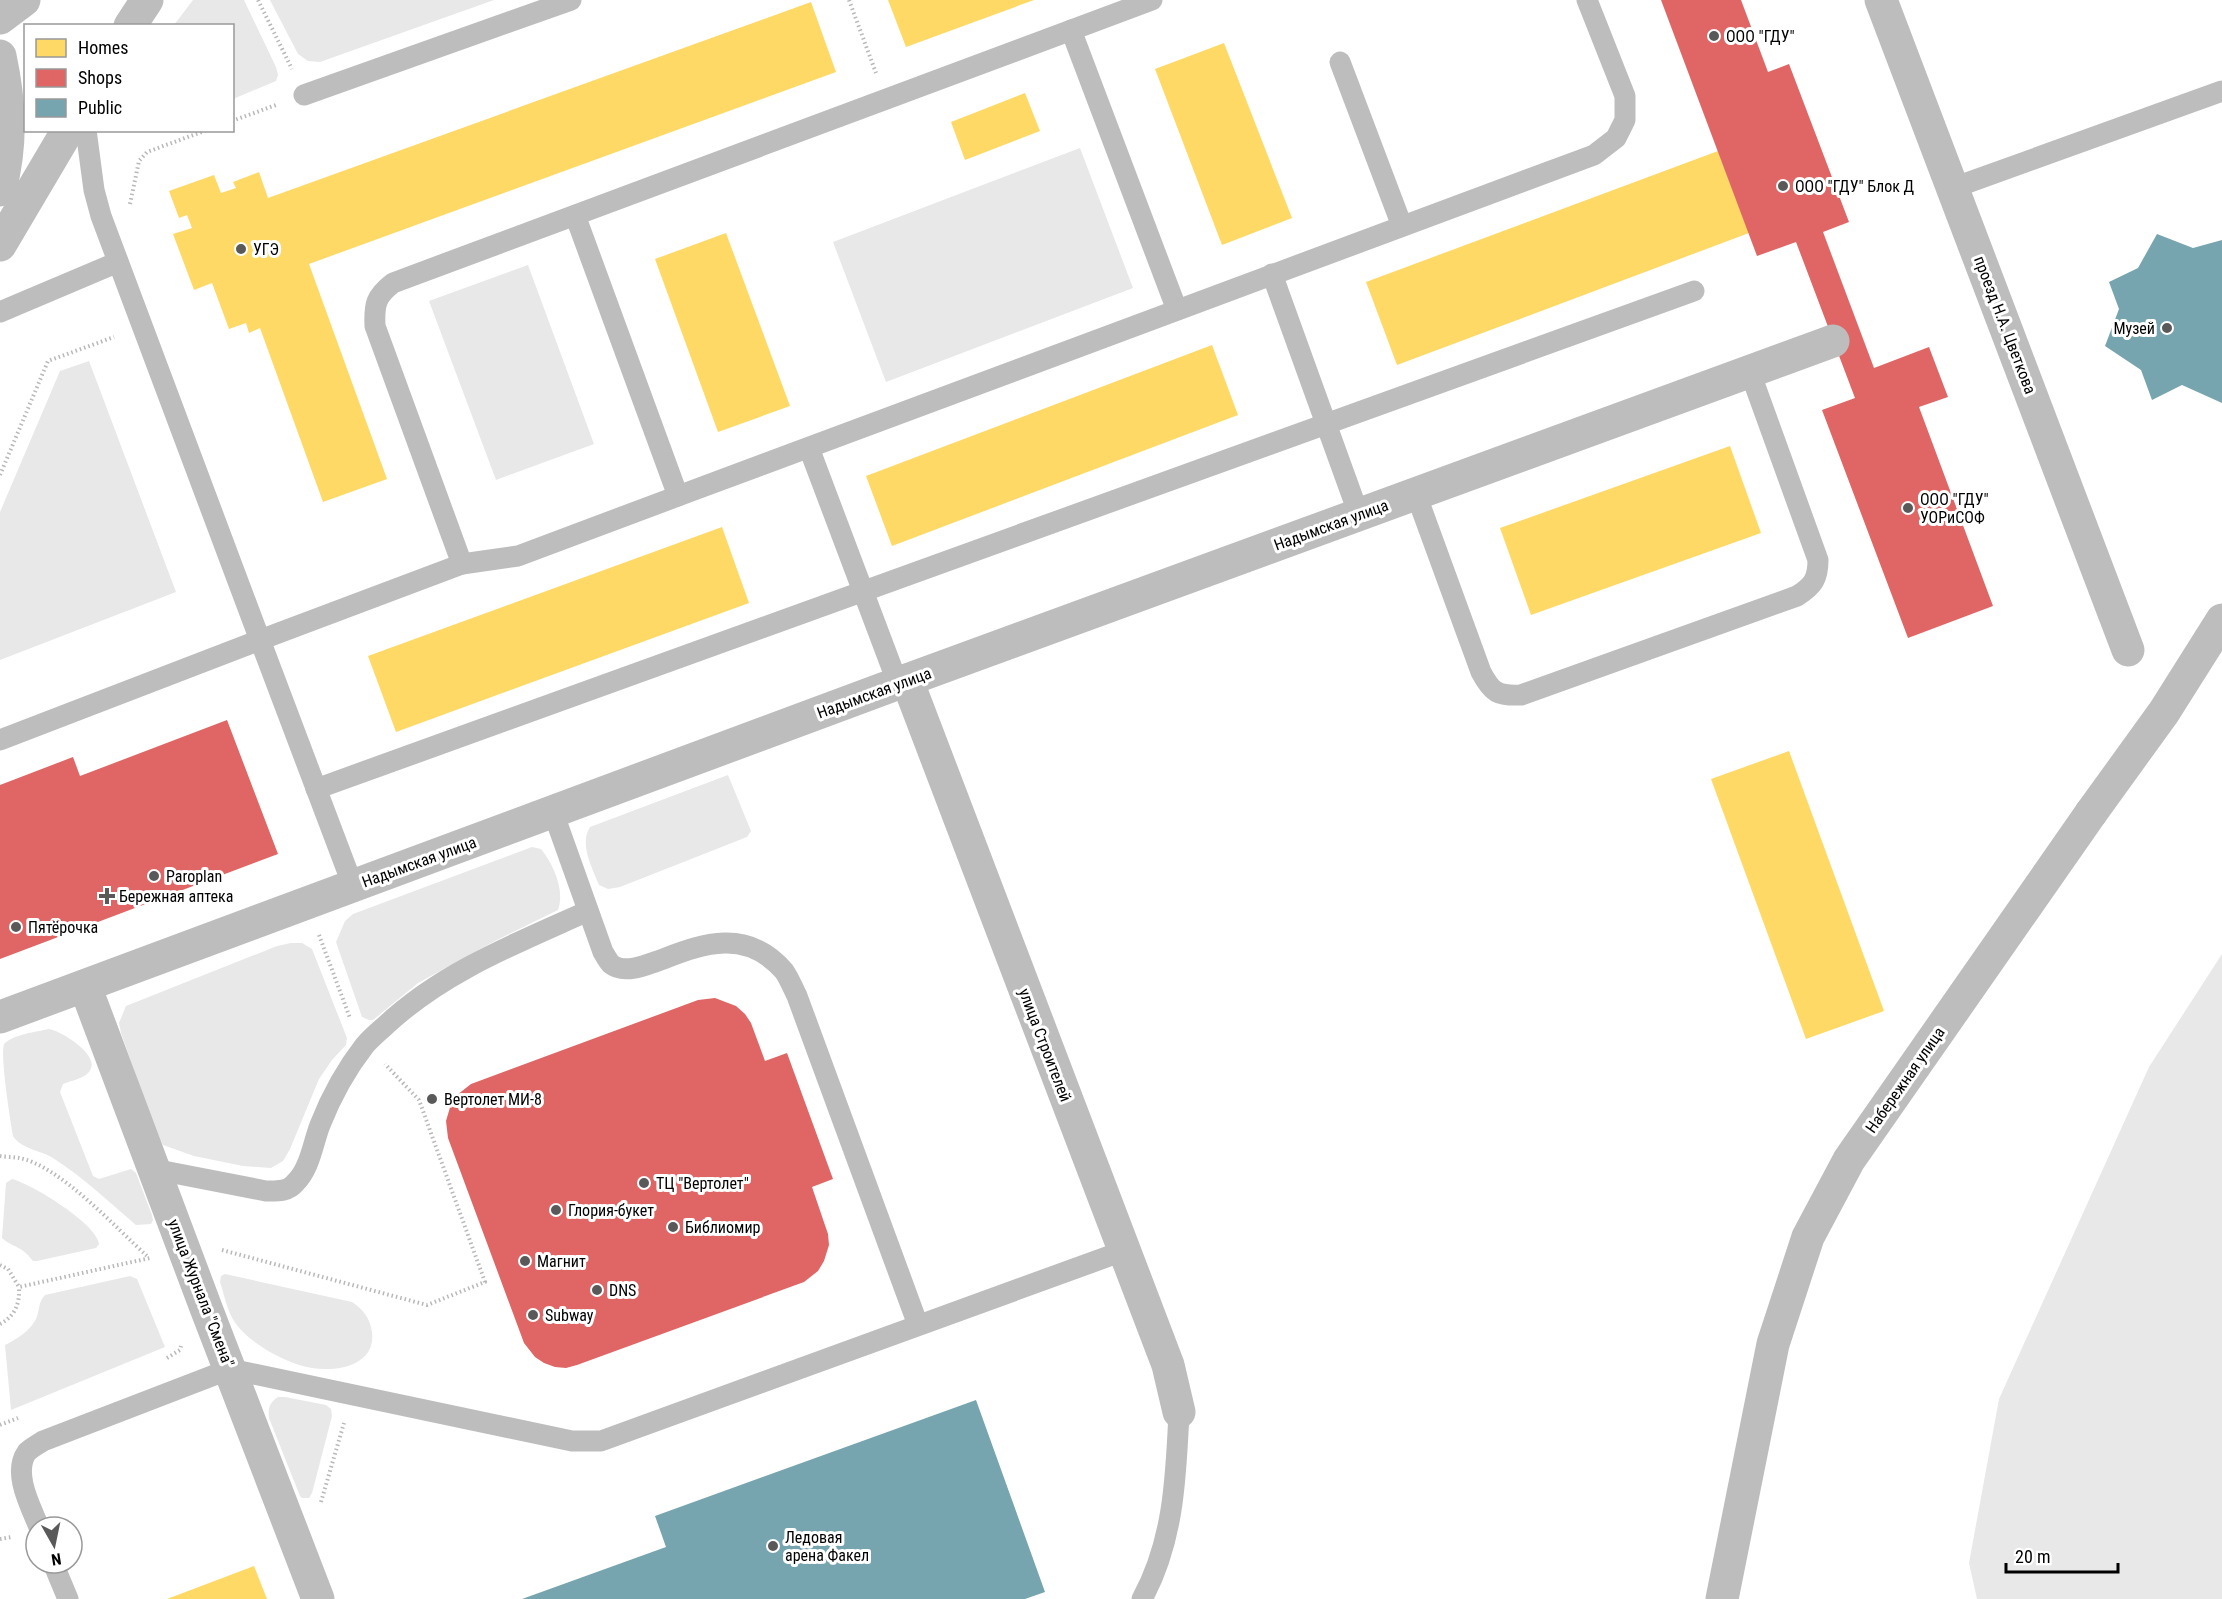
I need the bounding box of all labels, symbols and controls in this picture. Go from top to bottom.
legend [24,24,234,132]
place label: ООО "ГДУ" [1726,27,1795,46]
marker: ООО "ГДУ" [1707,29,1721,43]
text: Homes [78,37,128,58]
text: Shops [78,67,122,88]
text: Public [78,97,122,118]
place label: ООО "ГДУ" Блок Д [1795,177,1915,196]
marker: ООО "ГДУ" Блок Д [1776,179,1790,193]
place label: УГЭ [253,240,279,259]
marker: УГЭ [234,242,248,256]
street label: проезд Н.А. Цветкова [1970,253,2040,397]
place label: Музей [2113,319,2155,338]
marker: Музей [2160,321,2174,335]
place label: ООО "ГДУ" УОРиСОФ [1920,490,1989,527]
street label: Надымская улица [1271,496,1391,554]
marker: ООО "ГДУ" УОРиСОФ [1901,501,1915,515]
street label: Надымская улица [814,664,934,722]
street label: Надымская улица [359,833,479,891]
place label: Paroplan [166,867,222,886]
marker: Paroplan [147,869,161,883]
place label: Бережная аптека [119,887,233,906]
marker: Бережная аптека [100,889,114,903]
place label: Пятёрочка [28,918,98,937]
marker: Пятёрочка [9,920,23,934]
street label: улица Строителей [1015,986,1075,1104]
street label: Набережная улица [1861,1023,1949,1137]
place label: Вертолет МИ-8 [444,1090,542,1109]
marker: Вертолет МИ-8 [425,1092,439,1106]
place label: ТЦ "Вертолет" [656,1174,749,1193]
marker: ТЦ "Вертолет" [637,1176,651,1190]
place label: Глория-букет [568,1201,654,1220]
marker: Глория-букет [549,1203,563,1217]
street label: улица Журнала "Смена" [164,1216,238,1370]
place label: Библиомир [685,1218,761,1237]
marker: Библиомир [666,1220,680,1234]
place label: Магнит [537,1252,586,1271]
marker: Магнит [518,1254,532,1268]
place label: DNS [609,1281,636,1300]
marker: DNS [590,1283,604,1297]
place label: Subway [545,1306,594,1325]
marker: Subway [526,1308,540,1322]
north arrow [24,1515,84,1575]
place label: Ледовая арена Факел [785,1528,869,1565]
scale bar [2006,1536,2118,1574]
marker: Ледовая арена Факел [766,1539,780,1553]
text: 20 m [2015,1546,2050,1567]
text: N [50,1549,63,1569]

